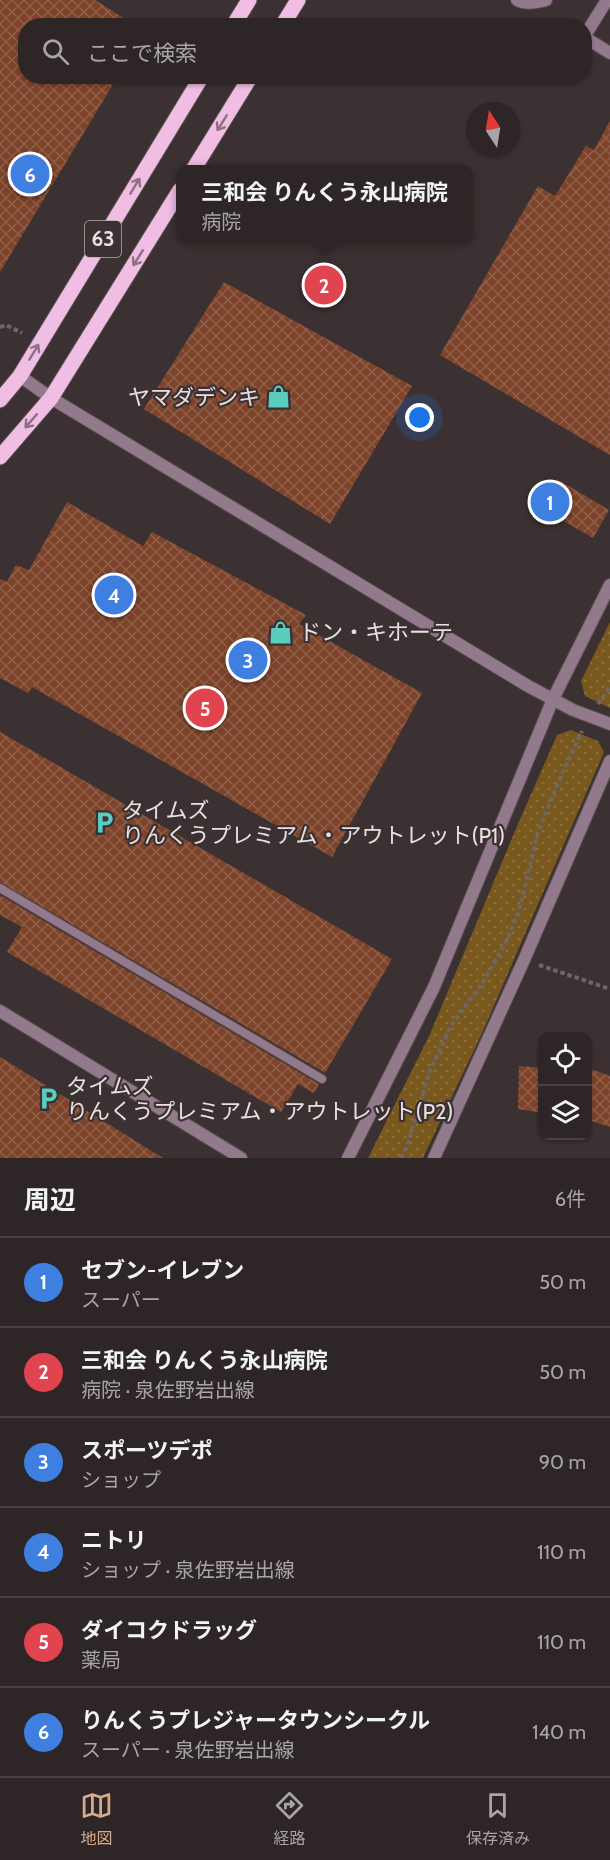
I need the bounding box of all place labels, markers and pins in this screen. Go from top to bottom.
pin: 6 [10,152,50,196]
pin: 2 [304,262,344,308]
place label: ヤマダデンキ [128,384,260,411]
shop icon: ヤマダデンキ [265,384,291,410]
pin: 1 [530,480,570,524]
pin: 4 [94,572,134,618]
shop icon: ドン・キホーテ [268,619,294,645]
place label: ドン・キホーテ [299,619,453,646]
pin: 3 [228,638,268,682]
pin: 5 [186,686,224,730]
place label: タイムズ りんくうプレミアム・アウトレット(P1) [122,797,505,849]
parking icon: タイムズ りんくうプレミアム・アウトレット(P1) [91,810,117,836]
place label: タイムズ りんくうプレミアム・アウトレット(P2) [66,1073,453,1125]
parking icon: タイムズ りんくうプレミアム・アウトレット(P2) [35,1086,61,1112]

